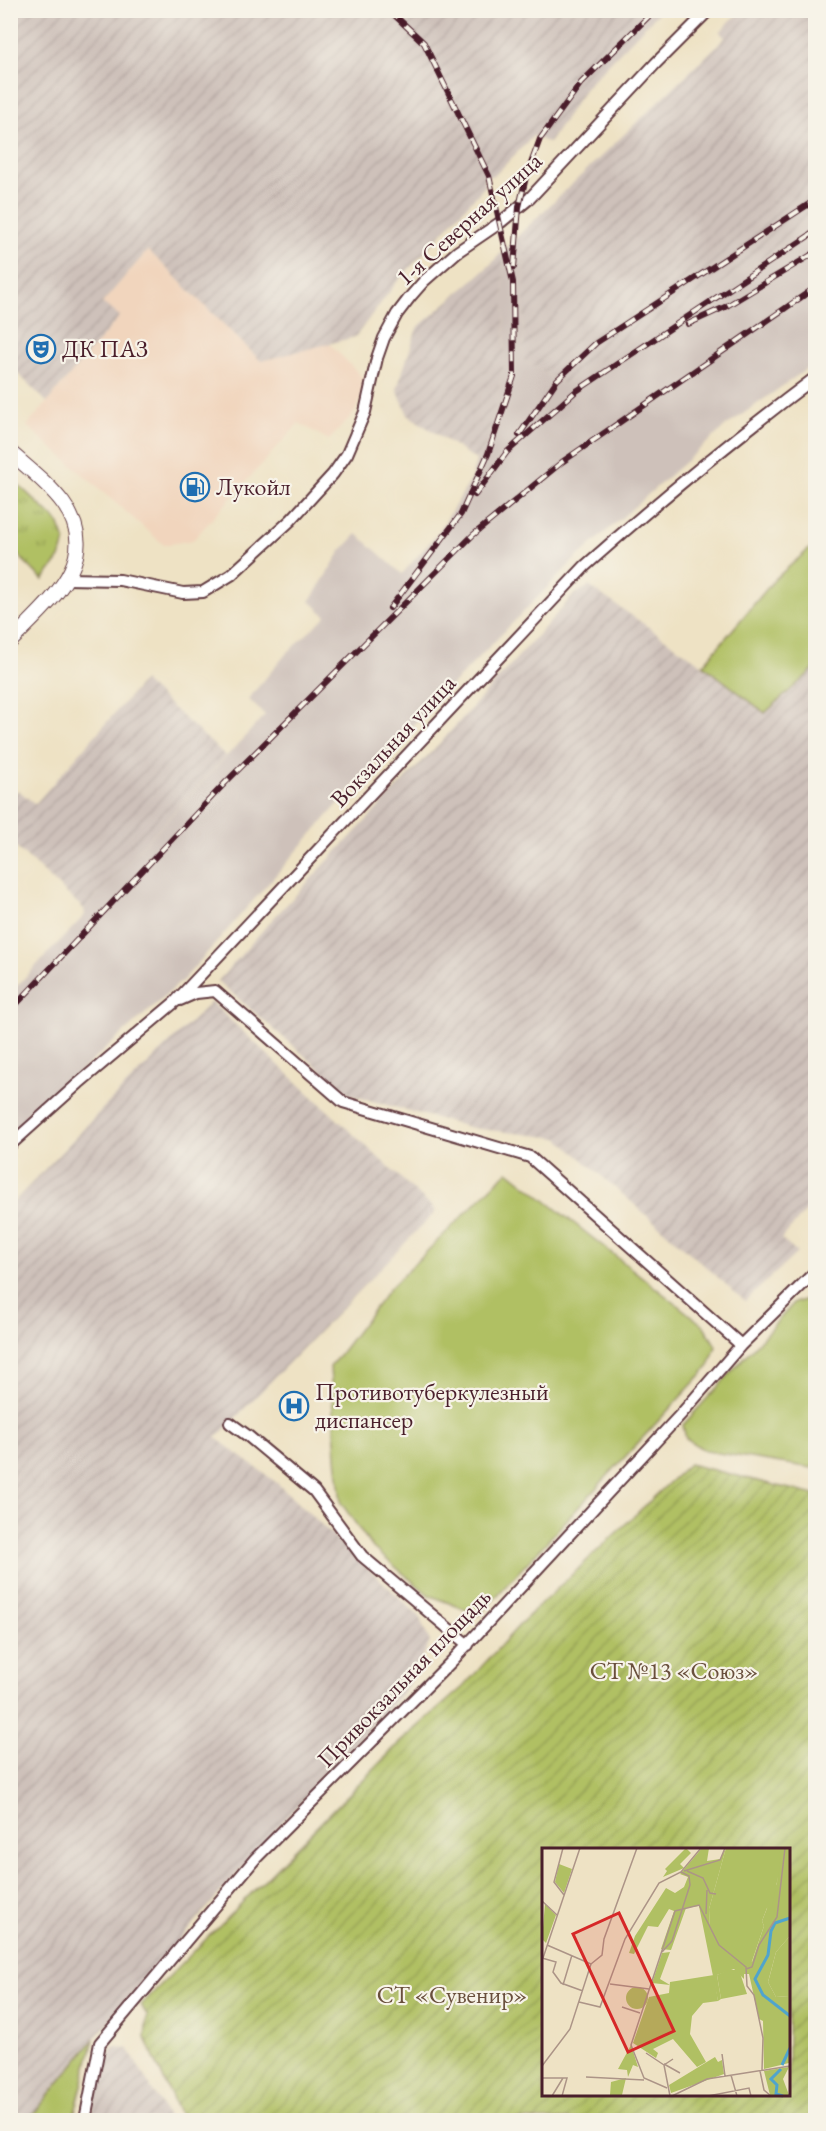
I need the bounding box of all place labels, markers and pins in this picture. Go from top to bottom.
theatre icon: ДК ПАЗ [25,333,57,365]
place label: ДК ПАЗ [62,333,148,364]
fuel station icon: Лукойл [179,471,211,503]
place label: Лукойл [216,471,291,502]
place label: Противотуберкулезный диспансер [315,1376,549,1435]
hospital icon: Противотуберкулезный диспансер [278,1390,310,1422]

